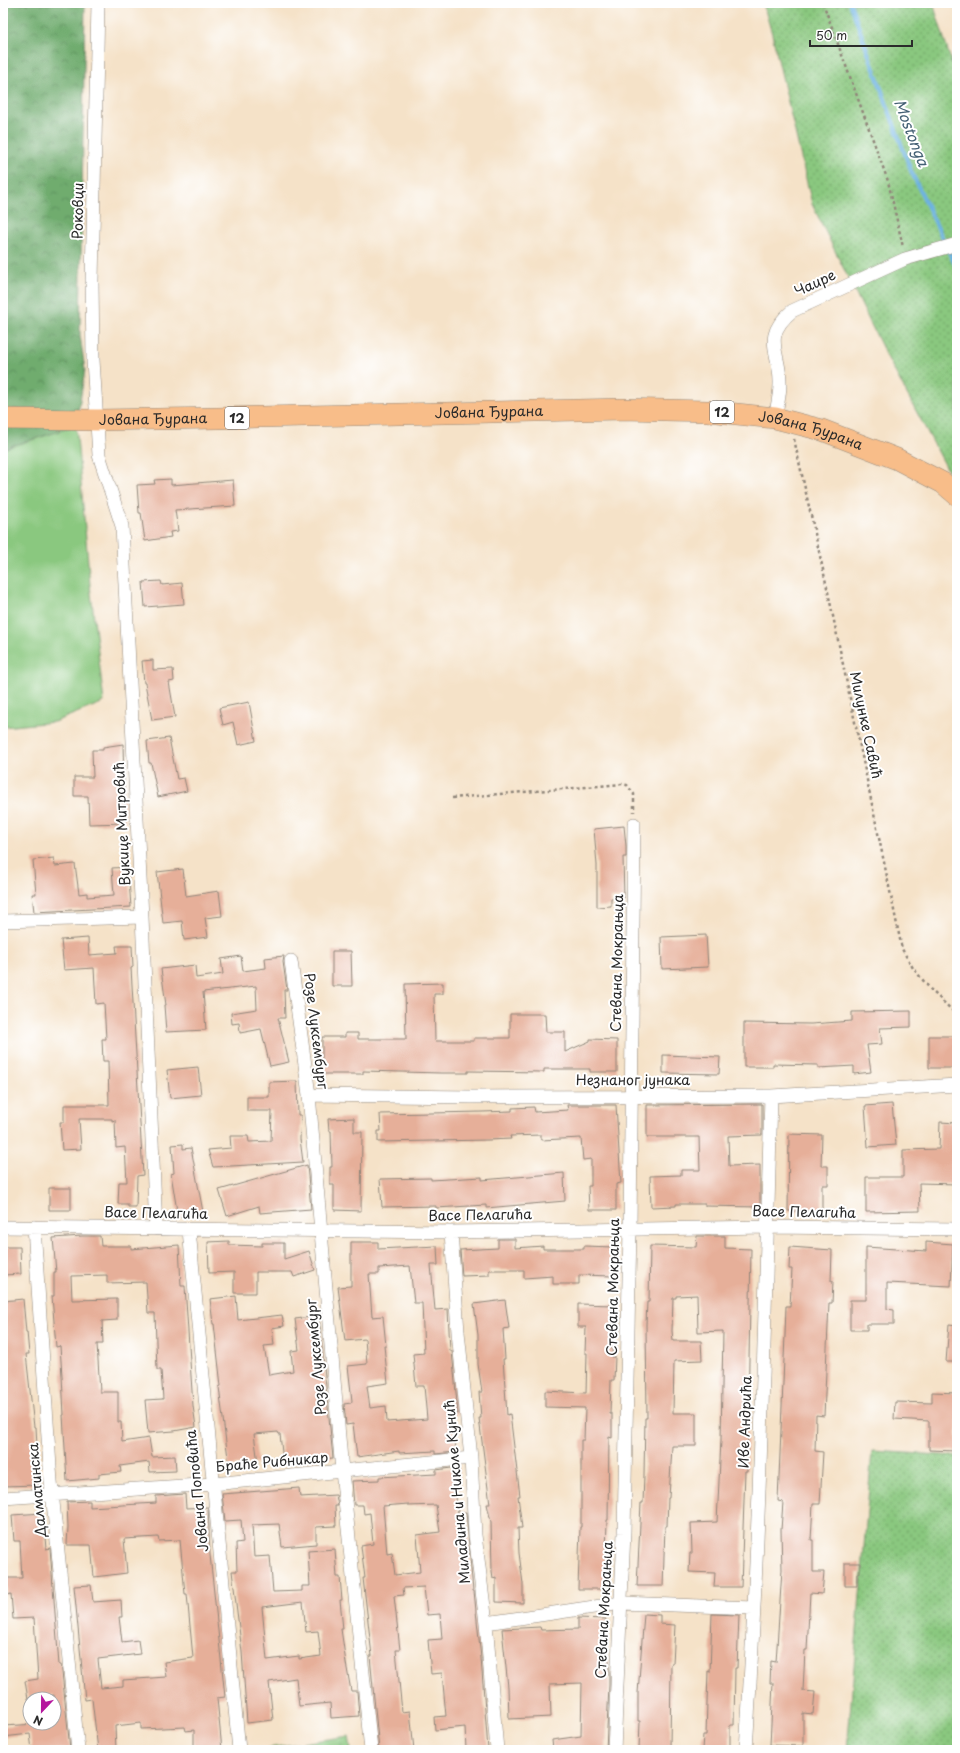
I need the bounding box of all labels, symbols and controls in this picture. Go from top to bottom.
scale bar [810,22,912,48]
text: 50 m [816,26,847,44]
water label: Mostonga [889,95,936,170]
street label: Роковци [67,182,88,239]
street label: Чаире [791,264,839,301]
street label: Јована Ђурана [434,400,544,423]
road number: 12 [710,401,734,423]
street label: Јована Ђурана [757,405,866,455]
street label: Јована Ђурана [99,407,208,430]
road number: 12 [225,407,249,429]
street label: Милунке Савић [845,669,888,780]
street label: Вукице Митровић [108,762,135,886]
street label: Стевана Мокрањца [605,894,628,1032]
street label: Розе Луксембург [299,972,334,1091]
street label: Незнаног јунака [576,1069,690,1090]
street label: Васе Пелагића [752,1200,856,1223]
street label: Васе Пелагића [104,1201,208,1224]
street label: Васе Пелагића [428,1203,532,1226]
street label: Стевана Мокрањца [601,1218,624,1356]
street label: Розе Луксембург [300,1297,331,1416]
street label: Иве Андрића [732,1375,757,1469]
street label: Миладина и Николе Кунић [438,1399,475,1585]
street label: Јована Поповића [180,1429,213,1553]
street label: Далматинска [22,1442,51,1539]
street label: Браће Рибникар [215,1446,329,1477]
street label: Стевана Мокрањца [589,1540,618,1679]
north arrow [22,1691,62,1731]
text: N [31,1711,45,1730]

